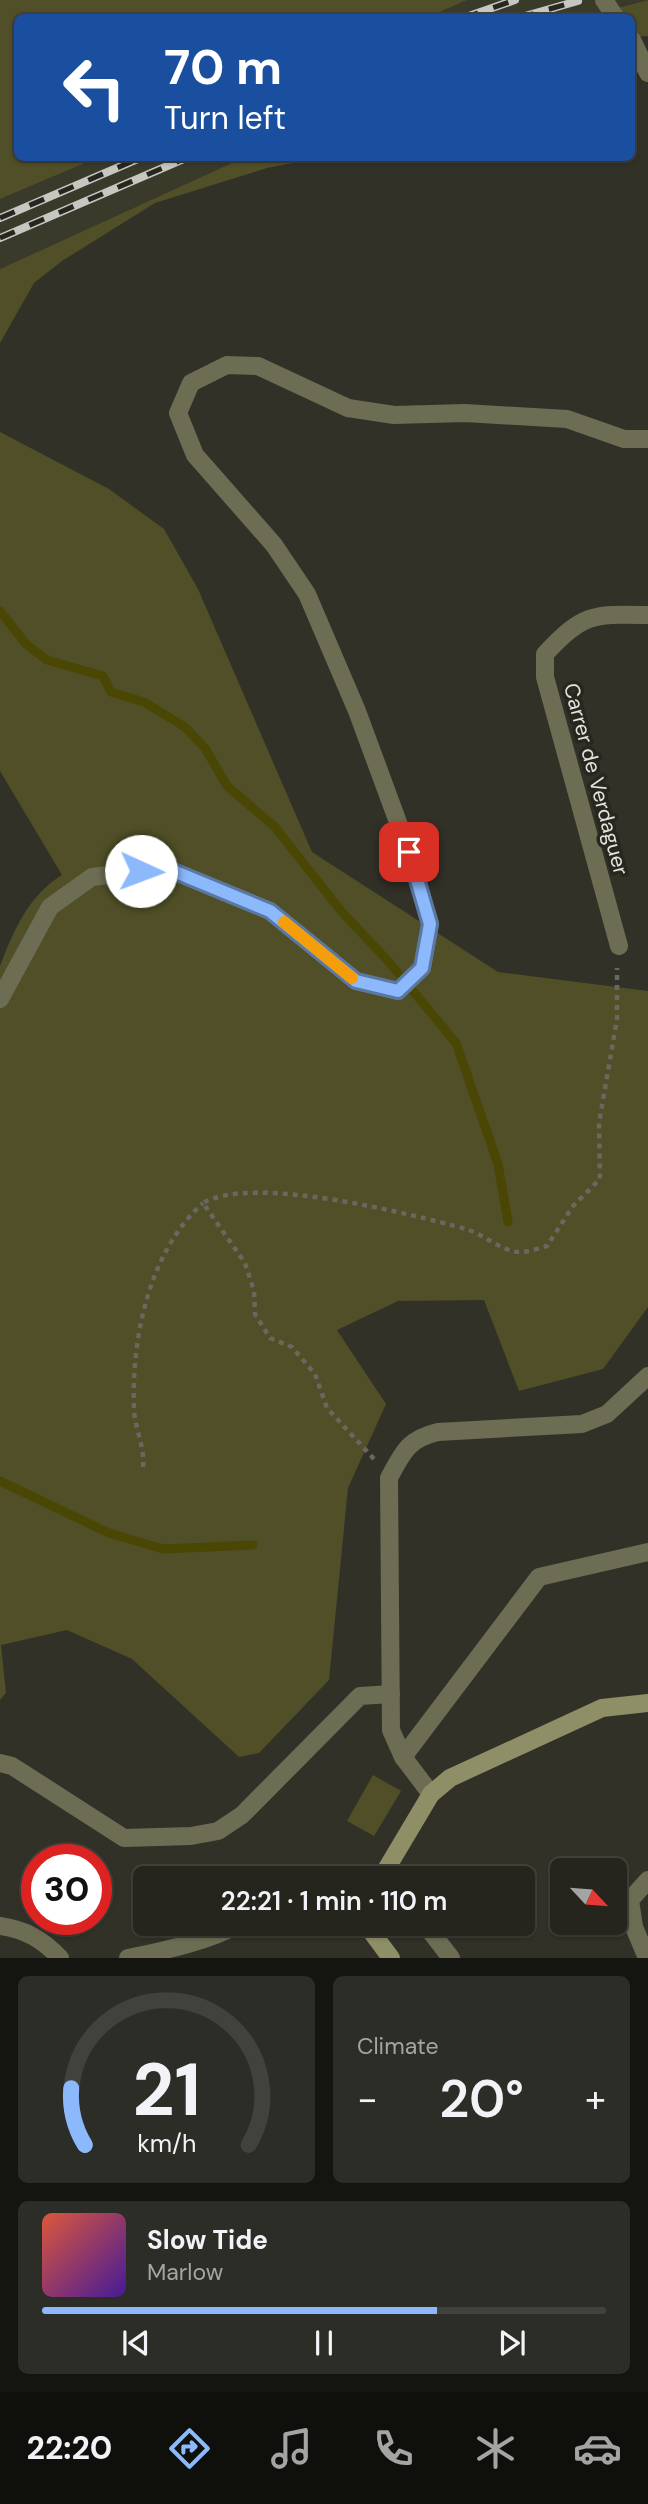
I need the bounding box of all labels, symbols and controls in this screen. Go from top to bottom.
text: 70 m [164,35,282,99]
icon: left [49,42,140,133]
text: Turn left [164,97,286,139]
street label: Carrer de Verdaguer [557,680,635,878]
pin [379,822,439,882]
icon: arrive [390,833,428,871]
position arrow [104,834,178,908]
speed limit sign: 30 [21,1844,112,1935]
north arrow [550,1858,626,1936]
map controls [550,1858,627,1935]
text: 22:21 · 1 min · 110 m [221,1884,447,1918]
text: Climate [357,2031,439,2061]
text: 21 [132,2044,201,2139]
text: 20° [439,2065,524,2133]
text: − [357,2074,378,2124]
text: + [585,2074,606,2124]
text: km/h [137,2127,196,2160]
text: Slow Tide [147,2223,268,2257]
text: Marlow [147,2257,223,2287]
icon: previous [117,2324,155,2362]
icon: pause [305,2324,343,2362]
icon: next [493,2324,531,2362]
icon: directions [165,2424,214,2473]
icon: music [267,2424,316,2473]
icon: phone [369,2424,418,2473]
icon: climate [471,2424,520,2473]
icon: car [573,2424,622,2473]
text: 22:20 [26,2427,112,2469]

